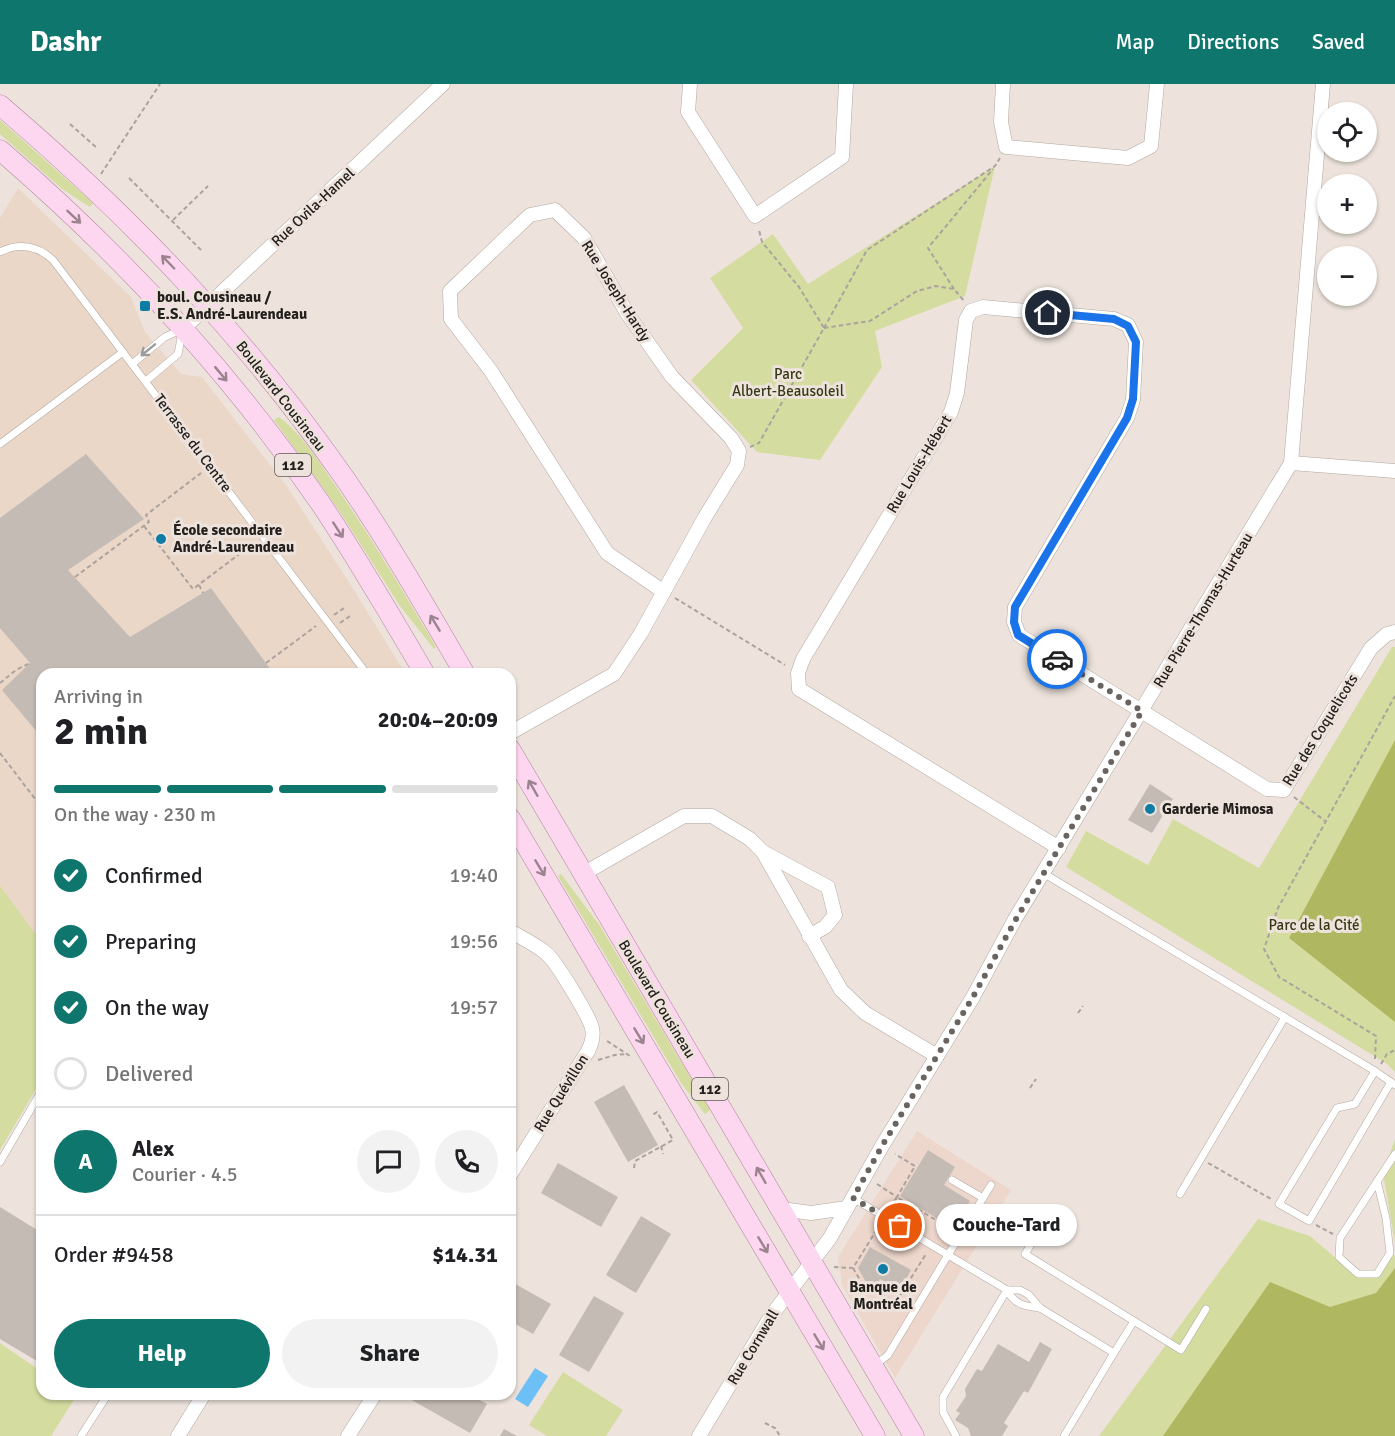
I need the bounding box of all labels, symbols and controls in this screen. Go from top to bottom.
text: Dashr [30,25,101,59]
text: Map [1116,29,1154,55]
text: Directions [1187,29,1279,55]
text: Saved [1312,29,1365,55]
map controls [1317,102,1377,306]
button: locate [1317,102,1377,162]
street label: Rue Ovila-Hamel [268,164,358,250]
button: + [1317,174,1377,234]
one-way arrow [67,210,82,224]
street label: Rue Joseph-Hardy [578,237,654,345]
button: − [1317,246,1377,306]
one-way arrow [161,255,176,270]
pin [1022,287,1073,338]
place label: boul. Cousineau / E.S. André-Laurendeau [157,288,307,323]
icon: home [1031,296,1064,329]
marker: boul. Cousineau / E.S. André-Laurendeau [138,299,152,313]
street label: Boulevard Cousineau [232,337,330,455]
one-way arrow [141,344,157,357]
park label: Parc Albert-Beausoleil [732,365,844,400]
one-way arrow [215,366,228,382]
street label: Terrasse du Centre [150,390,236,496]
street label: Rue Louis-Hébert [883,412,955,516]
road number: 112 [275,454,311,476]
place label: École secondaire André-Laurendeau [173,520,294,556]
one-way arrow [332,521,344,538]
street label: Rue Pierre-Thomas-Hurteau [1150,529,1256,691]
marker: École secondaire André-Laurendeau [154,532,168,546]
one-way arrow [429,615,441,632]
courier [1027,629,1087,689]
icon: car [1041,643,1074,676]
street label: Rue des Coquelicots [1278,671,1362,789]
text: Arriving in [54,684,143,709]
text: 20:04–20:09 [378,706,498,733]
text: 2 min [54,707,148,755]
one-way arrow [527,780,539,797]
place label: Garderie Mimosa [1162,800,1274,818]
text: On the way · 230 m [54,802,216,827]
marker: Garderie Mimosa [1143,802,1157,816]
icon: check [54,859,87,892]
one-way arrow [534,859,546,876]
text: Confirmed [105,862,203,889]
text: 19:40 [449,863,498,888]
park label: Parc de la Cité [1268,916,1360,934]
icon: check [54,925,87,958]
text: Preparing [105,928,197,955]
text: 19:56 [449,929,498,954]
street label: Boulevard Cousineau [615,937,699,1061]
icon: check [54,991,87,1024]
text: On the way [105,994,209,1021]
text: 19:57 [449,995,498,1020]
one-way arrow [633,1027,645,1044]
street label: Rue Quévillon [530,1051,592,1135]
text: Delivered [105,1060,193,1087]
road number: 112 [692,1078,728,1100]
button: chat [357,1130,420,1193]
button: phone [435,1130,498,1193]
text: Alex [132,1135,174,1162]
text: A [78,1148,93,1175]
text: Courier · 4.5 [132,1162,238,1187]
one-way arrow [755,1167,767,1184]
pin [874,1200,925,1251]
callout: Couche-Tard [936,1205,1077,1247]
icon: bag [883,1209,916,1242]
text: Couche-Tard [953,1212,1060,1237]
one-way arrow [757,1236,769,1253]
text: Order #9458 [54,1241,174,1268]
text: $14.31 [432,1241,498,1268]
marker: Banque de Montréal [876,1262,890,1276]
place label: Banque de Montréal [849,1278,917,1313]
street label: Rue Cornwall [723,1306,783,1388]
button: Help [54,1319,270,1388]
button: Share [282,1319,498,1388]
one-way arrow [813,1333,825,1350]

